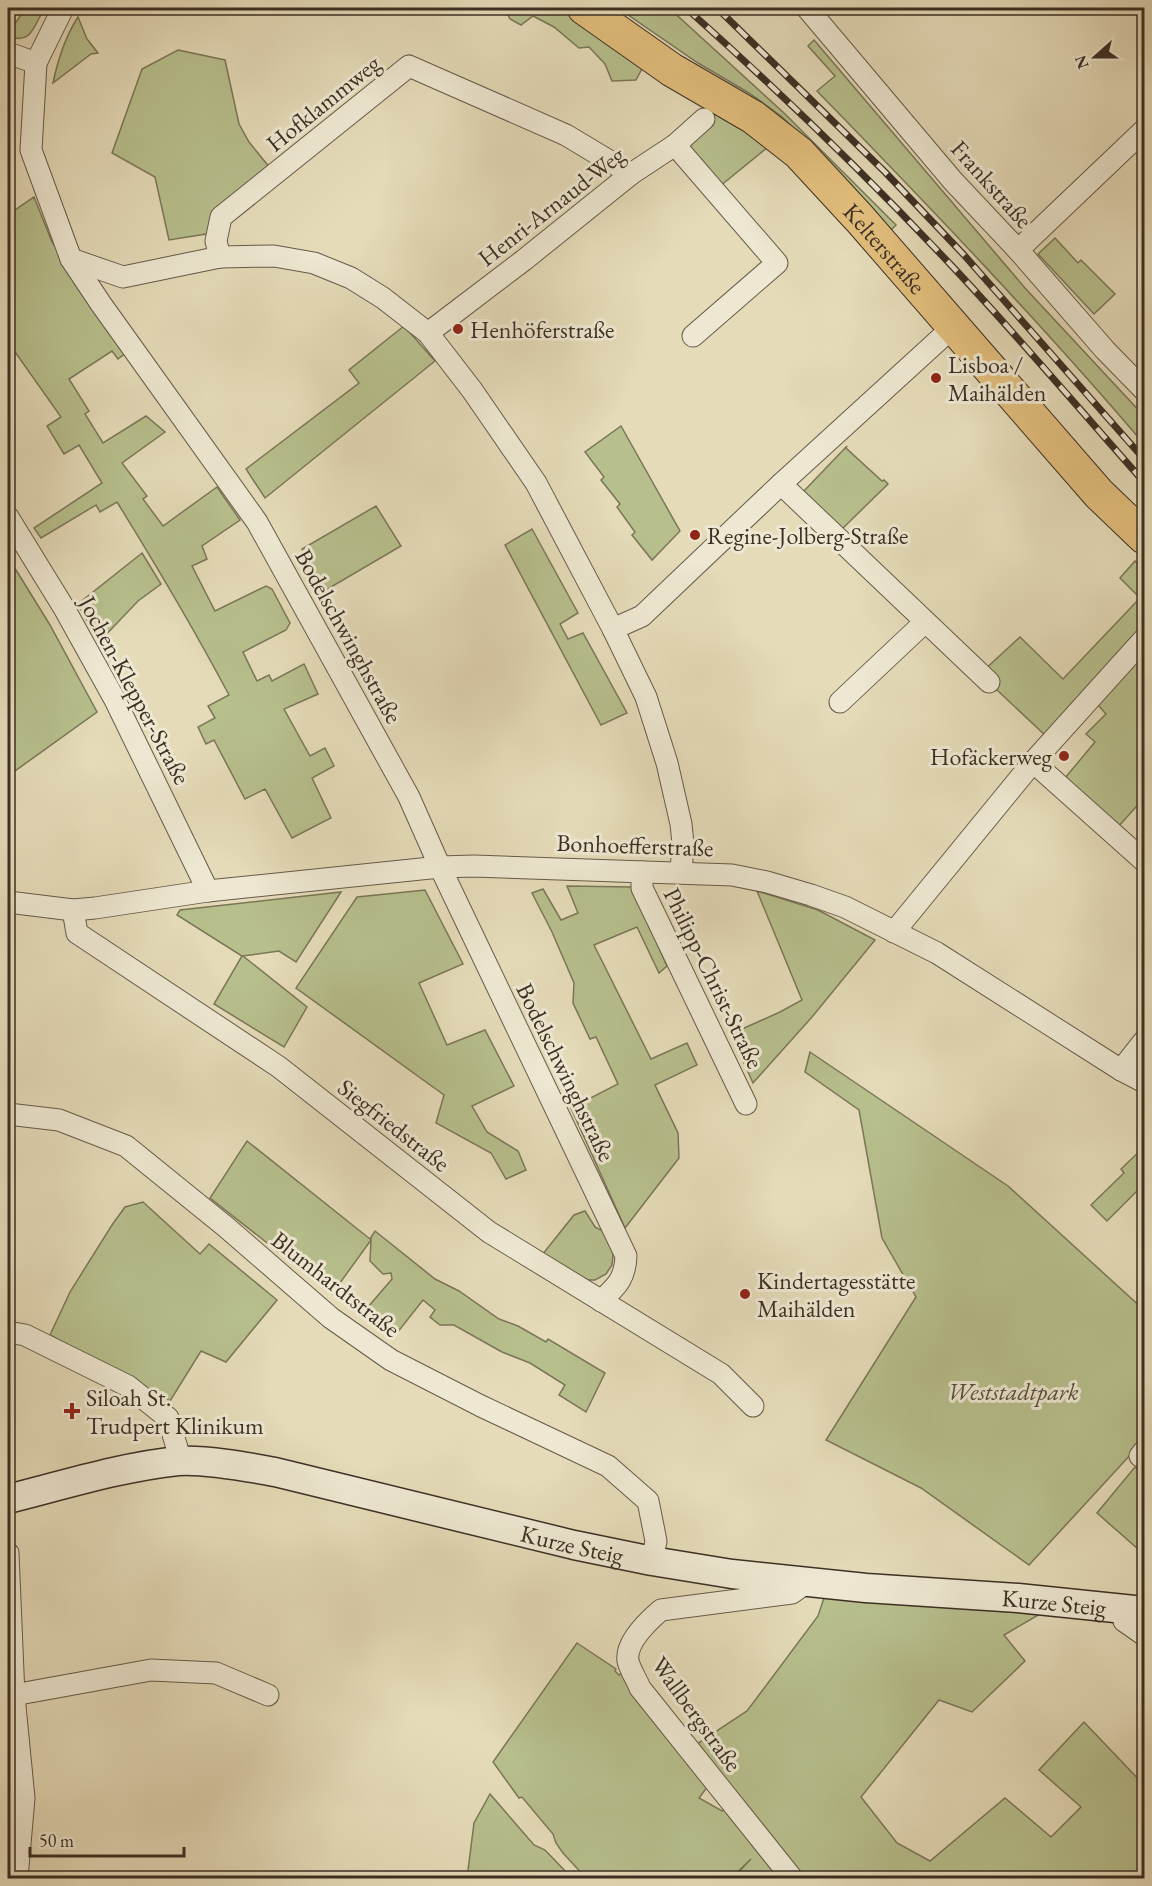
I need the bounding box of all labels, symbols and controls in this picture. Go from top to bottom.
north arrow [1065,27,1125,87]
street label: Hofklammweg [260,47,387,158]
text: N [1069,52,1094,72]
street label: Frankstraße [944,133,1040,235]
street label: Henri-Arnaud-Weg [471,139,631,273]
street label: Kelterstraße [837,196,933,300]
place label: Henhöferstraße [470,314,614,345]
marker: Henhöferstraße [451,322,465,336]
place label: Lisboa / Maihälden [948,349,1047,408]
marker: Lisboa / Maihälden [929,371,943,385]
place label: Regine-Jolberg-Straße [707,520,908,551]
marker: Regine-Jolberg-Straße [688,528,702,542]
street label: Bodelschwinghstraße [288,543,410,729]
street label: Jochen-Klepper-Straße [71,589,198,789]
place label: Hofäckerweg [930,741,1053,772]
marker: Hofäckerweg [1057,749,1071,763]
street label: Bonhoefferstraße [556,827,714,863]
street label: Philipp-Christ-Straße [657,882,771,1074]
street label: Bodelschwinghstraße [509,978,623,1166]
street label: Siegfriedstraße [332,1072,456,1178]
street label: Blumhardtstraße [265,1224,407,1344]
place label: Kindertagesstätte Maihälden [757,1265,915,1324]
marker: Kindertagesstätte Maihälden [738,1287,752,1301]
park label: Weststadtpark [947,1376,1079,1407]
place label: Siloah St. Trudpert Klinikum [86,1382,264,1441]
marker: Siloah St. Trudpert Klinikum [63,1402,81,1420]
street label: Kurze Steig [518,1517,627,1570]
street label: Kurze Steig [1001,1581,1108,1623]
street label: Wallbergstraße [645,1650,749,1778]
scale bar [30,1820,184,1858]
text: 50 m [39,1829,74,1852]

